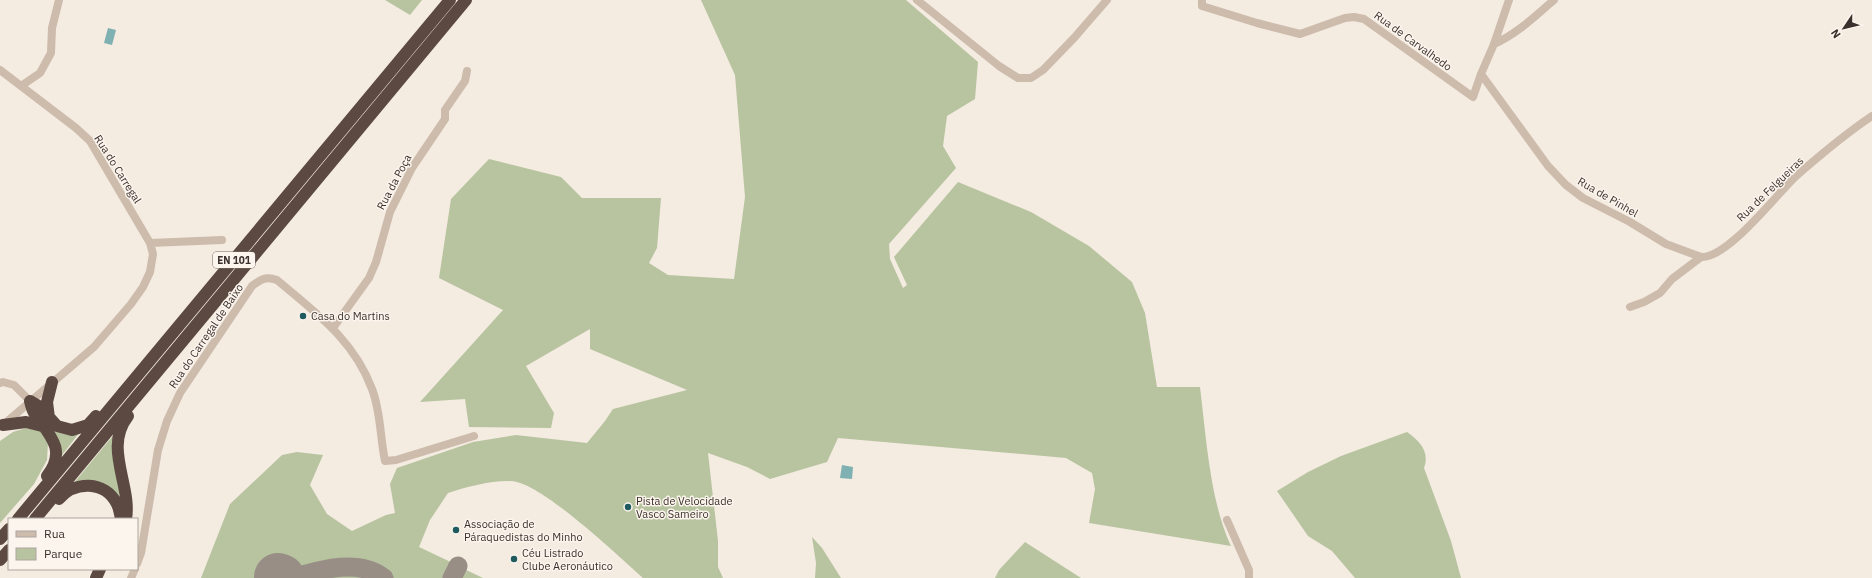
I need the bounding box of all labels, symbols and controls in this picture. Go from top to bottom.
street label: Rua de Carvalhedo [1371,8,1455,74]
north arrow [1824,8,1864,48]
text: N [1828,26,1844,41]
street label: Rua do Carregal [91,132,145,206]
street label: Rua da Poça [374,152,414,212]
street label: Rua de Felgueiras [1734,154,1806,224]
street label: Rua de Pinhel [1575,174,1641,220]
road number: EN 101 [213,252,255,268]
street label: Rua do Carregal de Baixo [166,281,246,391]
place label: Casa do Martins [311,309,390,323]
marker: Casa do Martins [298,311,308,321]
place label: Pista de Velocidade Vasco Sameiro [636,494,733,521]
marker: Pista de Velocidade Vasco Sameiro [623,502,633,512]
place label: Associação de Páraquedistas do Minho [464,517,583,544]
legend [8,518,138,570]
marker: Associação de Páraquedistas do Minho [451,525,461,535]
text: Rua [44,526,65,541]
text: Parque [44,546,83,561]
place label: Céu Listrado Clube Aeronáutico [522,546,613,573]
marker: Céu Listrado Clube Aeronáutico [509,554,519,564]

